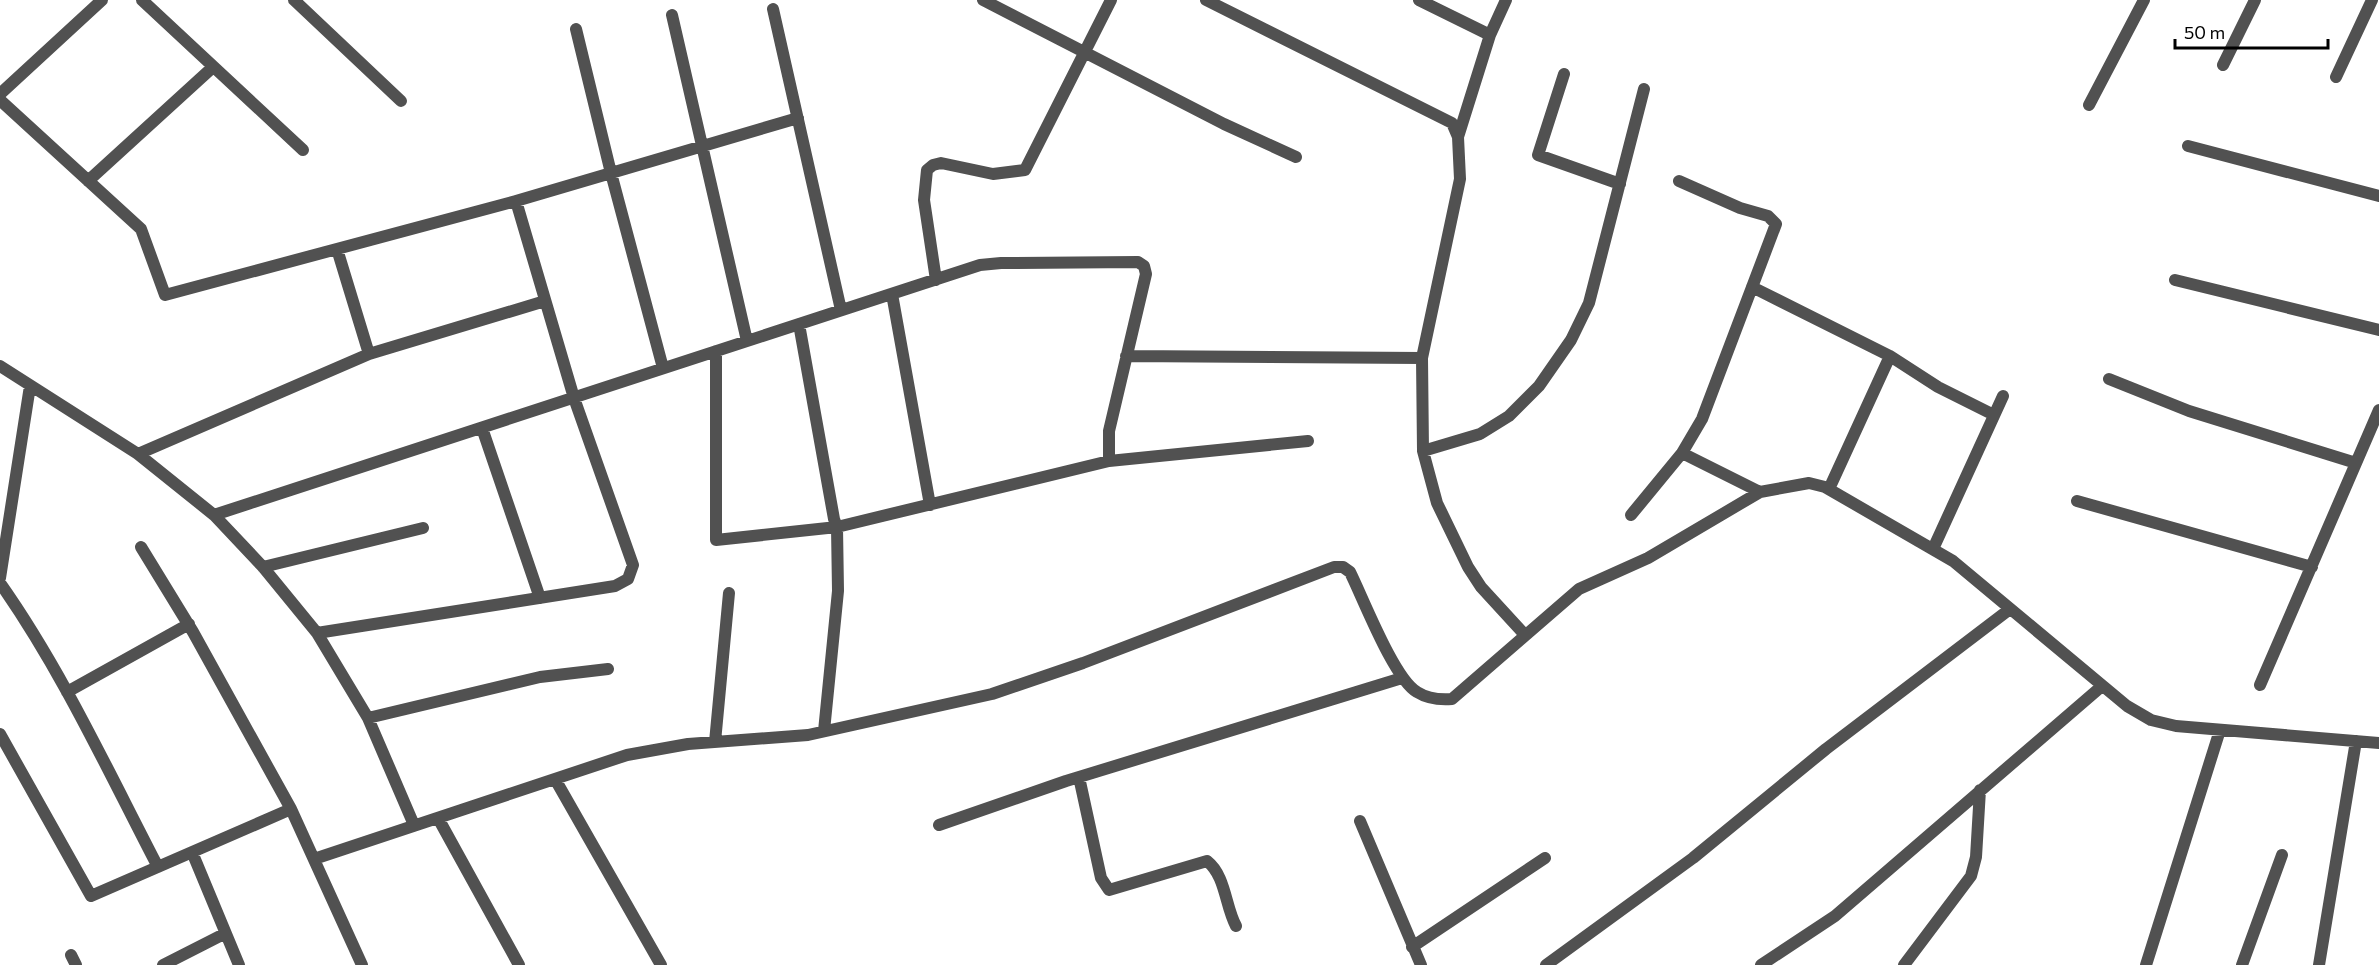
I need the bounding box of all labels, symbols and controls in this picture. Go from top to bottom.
scale bar [2175,12,2328,50]
text: 50 m [2184,21,2225,43]

